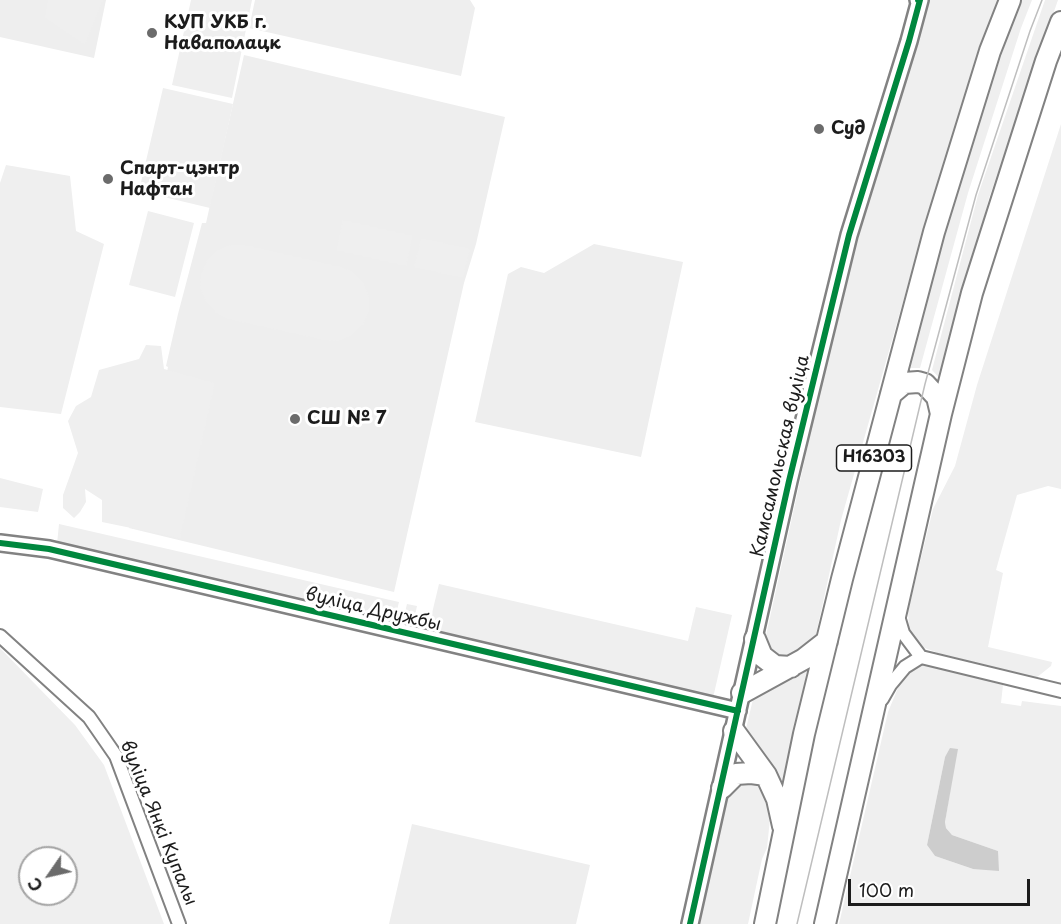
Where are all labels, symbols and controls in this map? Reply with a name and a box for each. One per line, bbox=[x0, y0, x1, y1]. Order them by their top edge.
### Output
place label: КУП УКБ г. Наваполацк bbox=[164, 12, 281, 54]
marker: КУП УКБ г. Наваполацк bbox=[145, 26, 159, 40]
place label: Суд bbox=[831, 118, 865, 140]
marker: Суд bbox=[812, 122, 826, 136]
place label: Спарт-цэнтр Нафтан bbox=[120, 158, 239, 201]
marker: Спарт-цэнтр Нафтан bbox=[101, 172, 115, 186]
street label: Камсамольская вуліца bbox=[747, 353, 815, 559]
place label: СШ № 7 bbox=[307, 408, 386, 430]
marker: СШ № 7 bbox=[288, 412, 302, 426]
road number: Н16303 bbox=[836, 445, 912, 471]
street label: вуліца Дружбы bbox=[303, 584, 443, 636]
street label: вуліца Янкі Купалы bbox=[115, 737, 201, 909]
north arrow bbox=[18, 846, 78, 906]
scale bar bbox=[851, 867, 1032, 905]
text: С bbox=[21, 873, 48, 897]
text: 100 m bbox=[859, 876, 914, 903]

